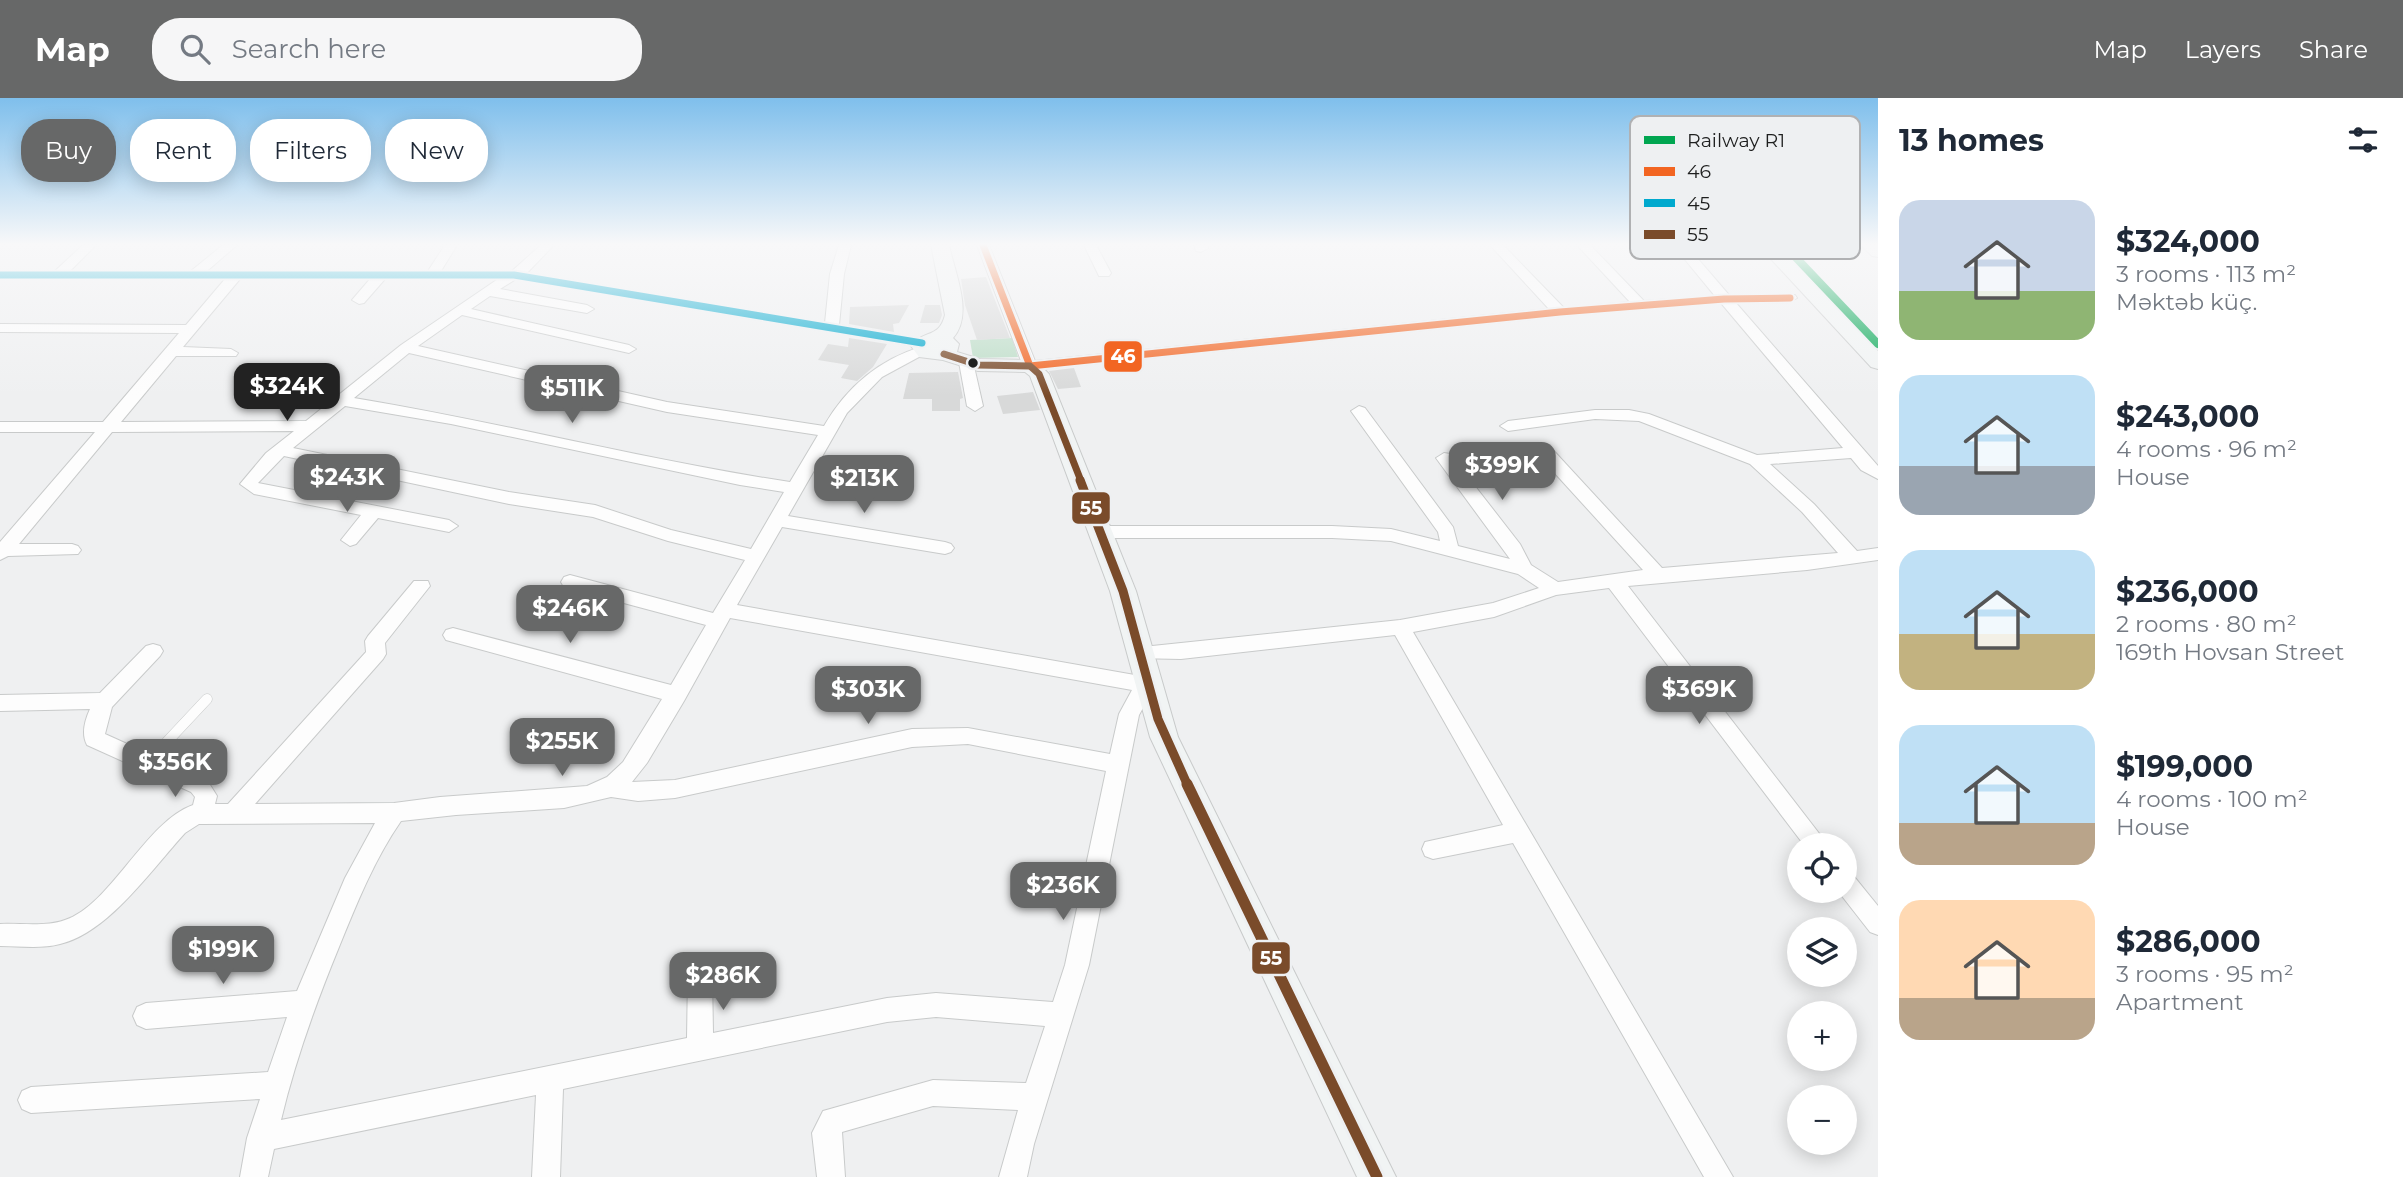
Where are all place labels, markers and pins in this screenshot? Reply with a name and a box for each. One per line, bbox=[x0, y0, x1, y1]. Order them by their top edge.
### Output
unlabelled marker bbox=[966, 356, 980, 370]
pin: $324K bbox=[238, 364, 336, 423]
pin: $511K bbox=[523, 366, 621, 425]
pin: $399K bbox=[1453, 442, 1551, 502]
pin: $243K bbox=[298, 454, 396, 514]
pin: $213K bbox=[815, 456, 913, 515]
pin: $246K bbox=[521, 586, 619, 645]
pin: $303K bbox=[819, 666, 917, 726]
pin: $369K bbox=[1650, 666, 1748, 726]
pin: $255K bbox=[513, 718, 611, 778]
pin: $356K bbox=[126, 740, 224, 799]
pin: $236K bbox=[1014, 862, 1112, 922]
pin: $199K bbox=[174, 926, 272, 986]
pin: $286K bbox=[674, 953, 772, 1012]

